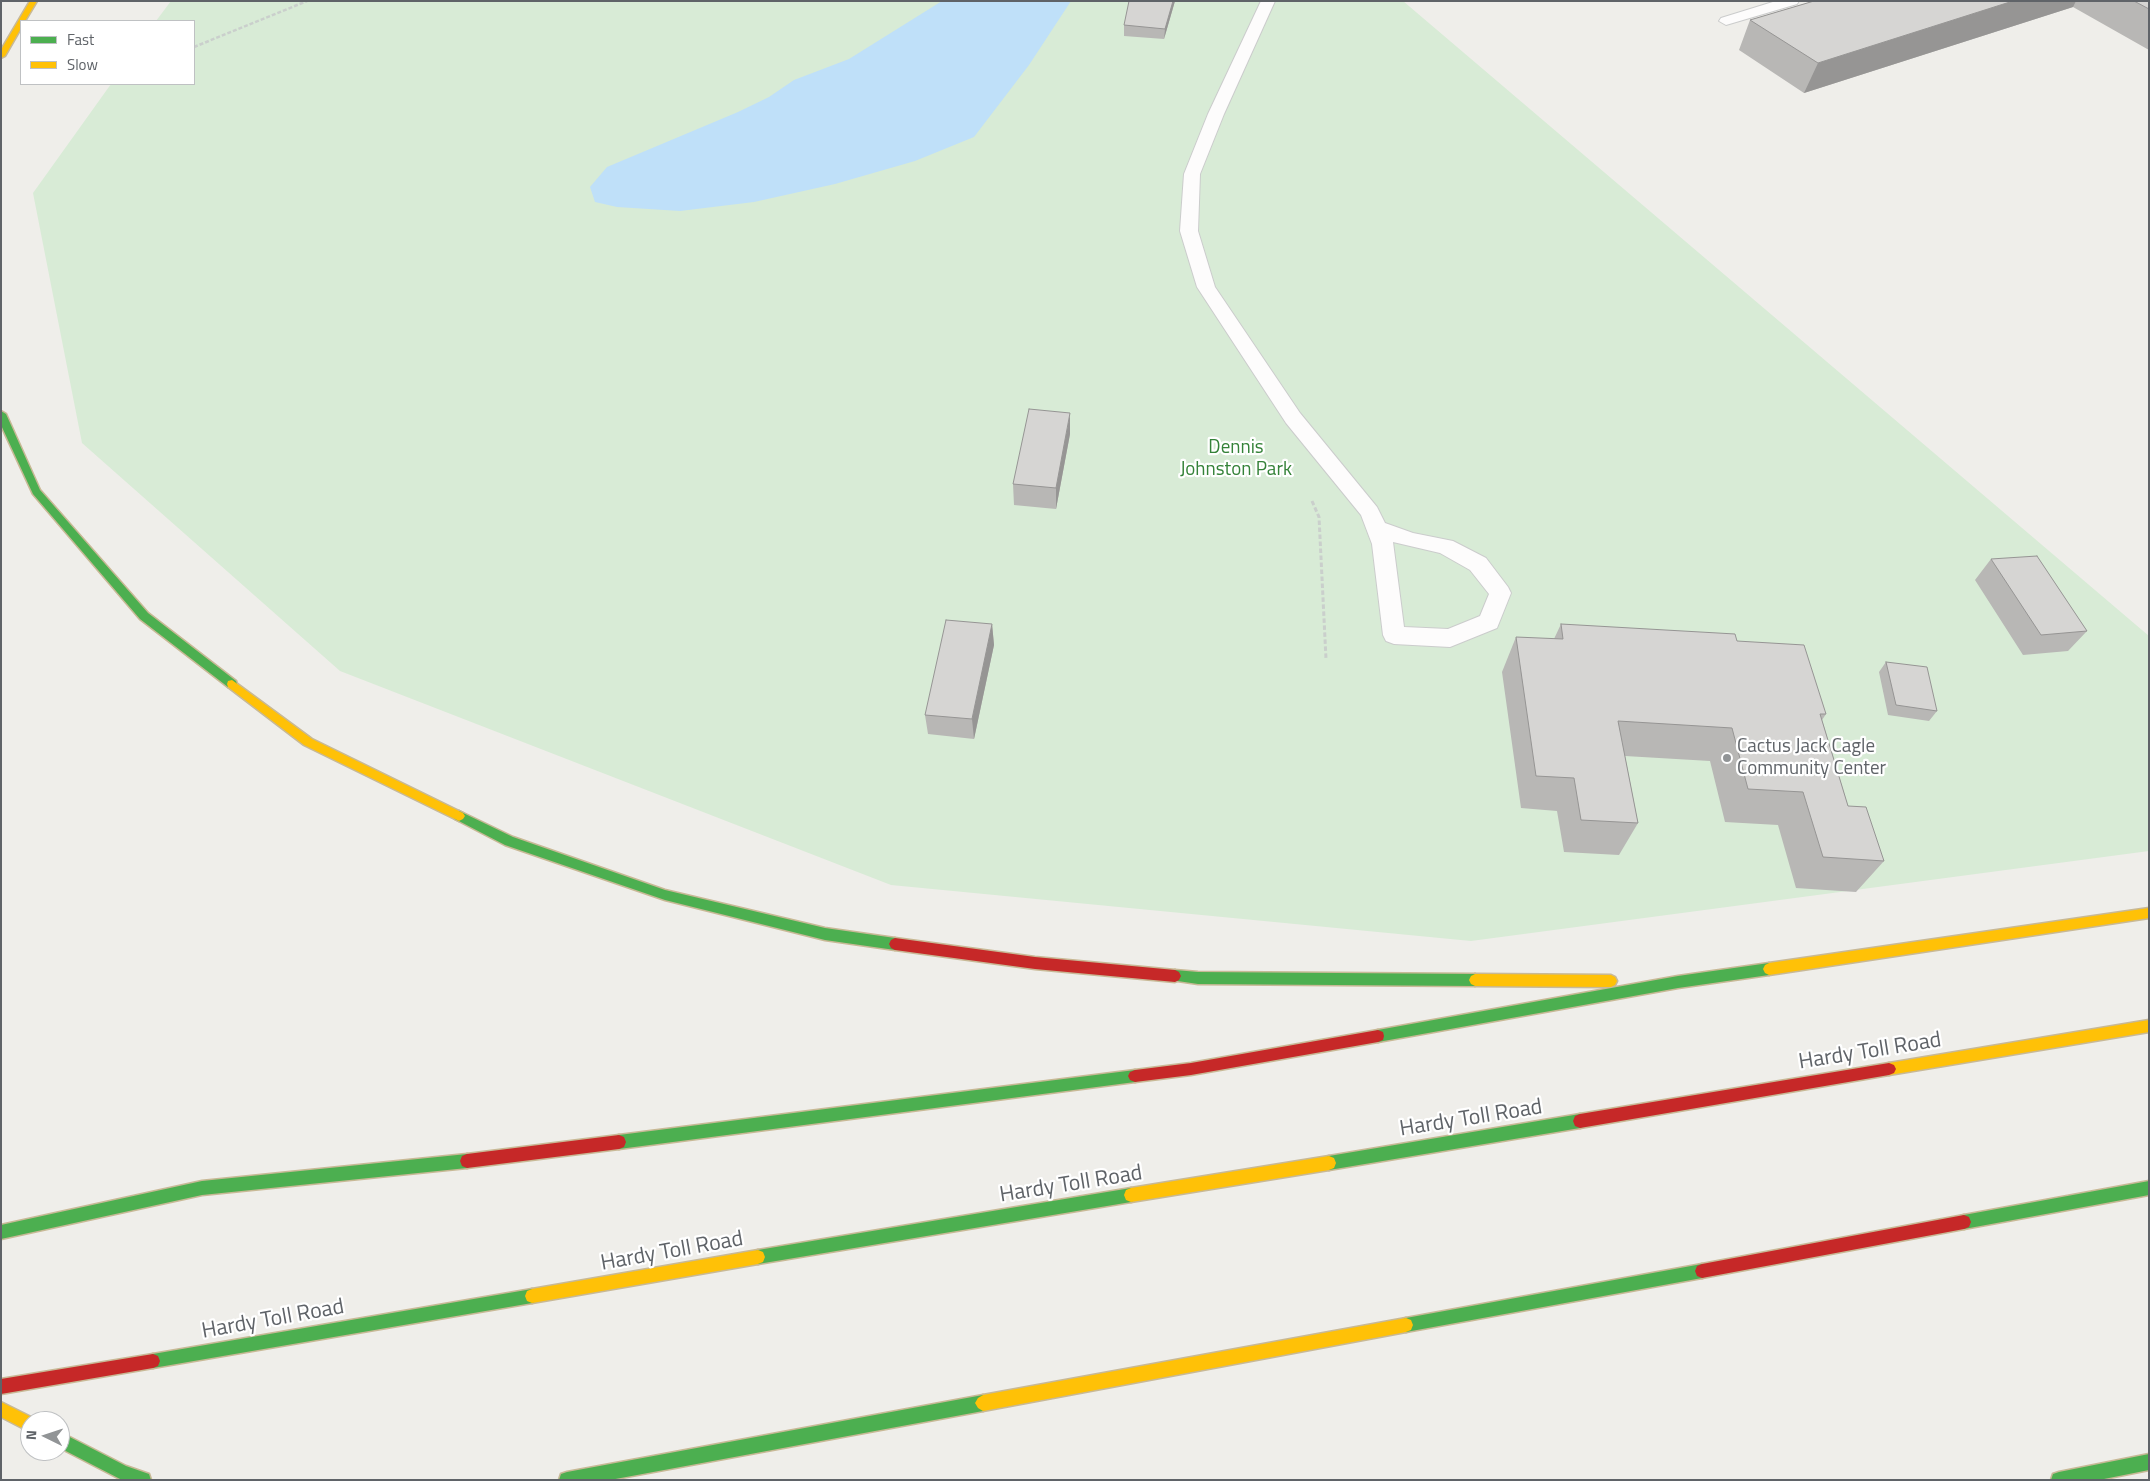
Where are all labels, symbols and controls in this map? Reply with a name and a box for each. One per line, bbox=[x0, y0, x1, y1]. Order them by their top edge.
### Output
legend bbox=[20, 20, 195, 85]
text: Fast bbox=[67, 28, 94, 51]
text: Slow bbox=[67, 53, 98, 76]
park label: Dennis Johnston Park bbox=[1180, 437, 1292, 481]
place label: Cactus Jack Cagle Community Center bbox=[1737, 736, 1886, 780]
marker: Cactus Jack Cagle Community Center bbox=[1721, 752, 1733, 764]
street label: Hardy Toll Road bbox=[1797, 1028, 1943, 1076]
street label: Hardy Toll Road bbox=[1398, 1095, 1544, 1143]
street label: Hardy Toll Road bbox=[998, 1161, 1144, 1209]
street label: Hardy Toll Road bbox=[599, 1226, 745, 1278]
street label: Hardy Toll Road bbox=[200, 1294, 346, 1346]
north arrow bbox=[20, 1411, 70, 1461]
text: N bbox=[20, 1429, 41, 1441]

